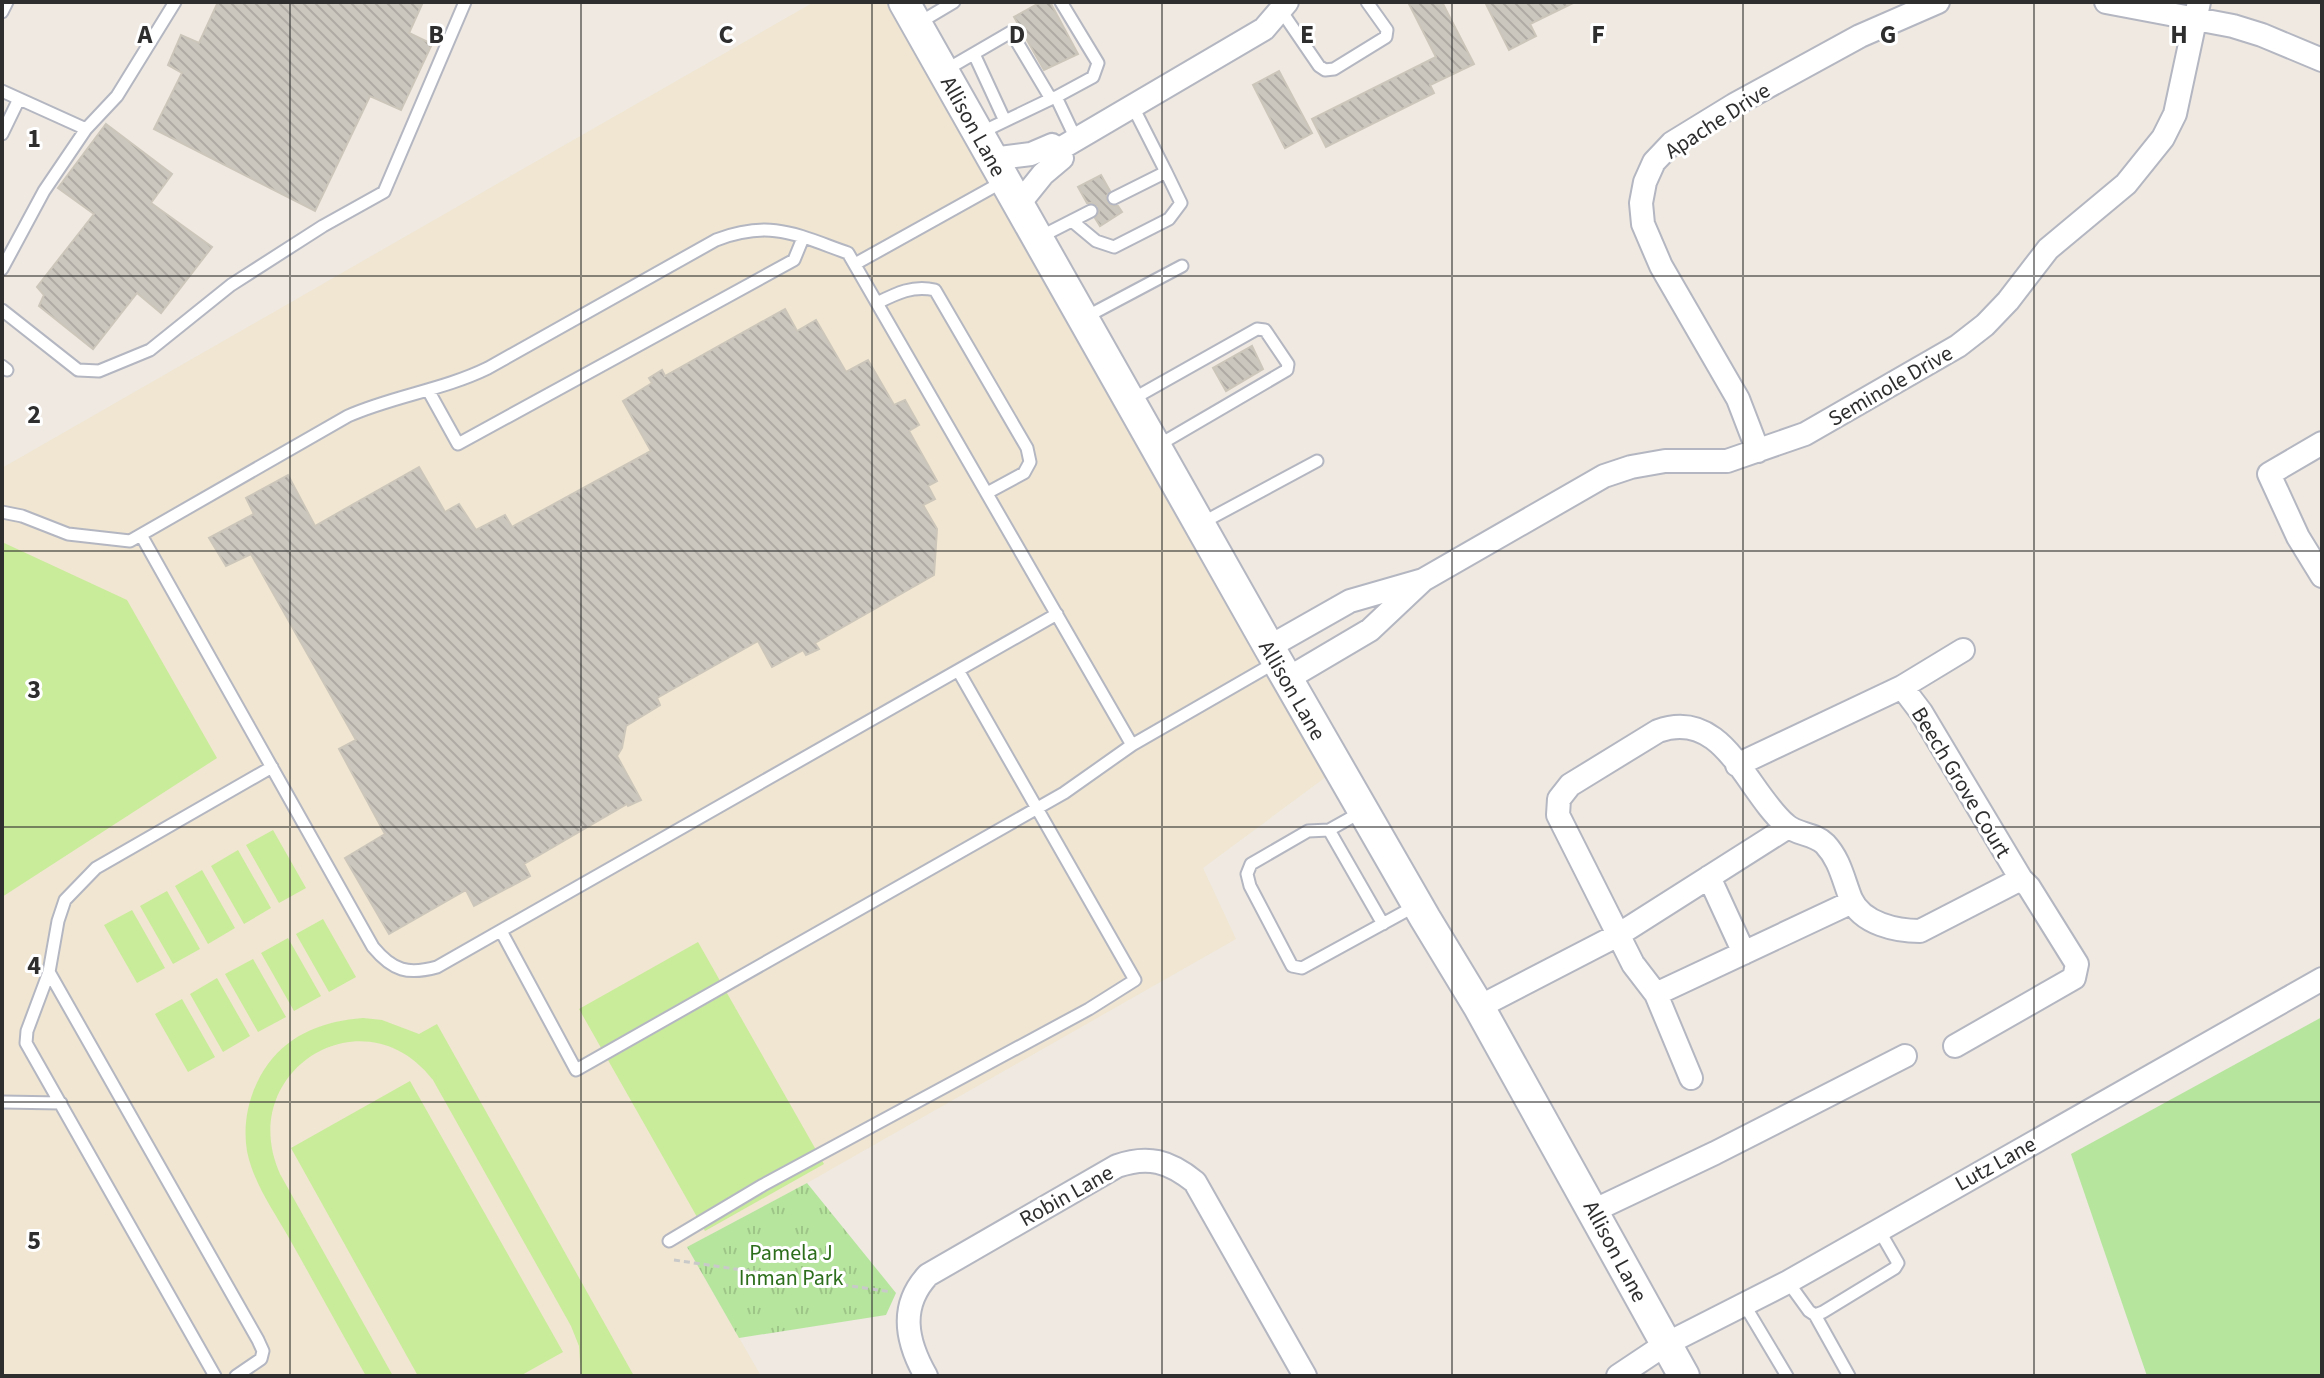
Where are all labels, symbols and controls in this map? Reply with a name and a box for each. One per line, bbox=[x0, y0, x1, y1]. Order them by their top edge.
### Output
text: A bbox=[137, 16, 154, 53]
text: B bbox=[428, 16, 444, 53]
text: C bbox=[718, 16, 734, 53]
text: D bbox=[1009, 16, 1025, 53]
text: E bbox=[1300, 16, 1314, 53]
text: F bbox=[1591, 16, 1605, 53]
text: G bbox=[1880, 16, 1896, 53]
text: H bbox=[2170, 16, 2188, 53]
street label: Allison Lane bbox=[932, 70, 1014, 183]
street label: Apache Drive bbox=[1659, 75, 1777, 167]
text: 1 bbox=[27, 120, 41, 157]
street label: Seminole Drive bbox=[1822, 337, 1959, 434]
text: 2 bbox=[27, 396, 41, 433]
street label: Allison Lane bbox=[1251, 634, 1334, 747]
text: 3 bbox=[27, 671, 41, 708]
street label: Beech Grove Court bbox=[1903, 701, 2019, 865]
text: 4 bbox=[27, 947, 41, 984]
street label: Lutz Lane bbox=[1949, 1128, 2042, 1199]
street label: Robin Lane bbox=[1014, 1157, 1119, 1235]
street label: Allison Lane bbox=[1575, 1195, 1655, 1308]
text: 5 bbox=[27, 1222, 41, 1259]
park label: Pamela J Inman Park bbox=[739, 1237, 843, 1294]

